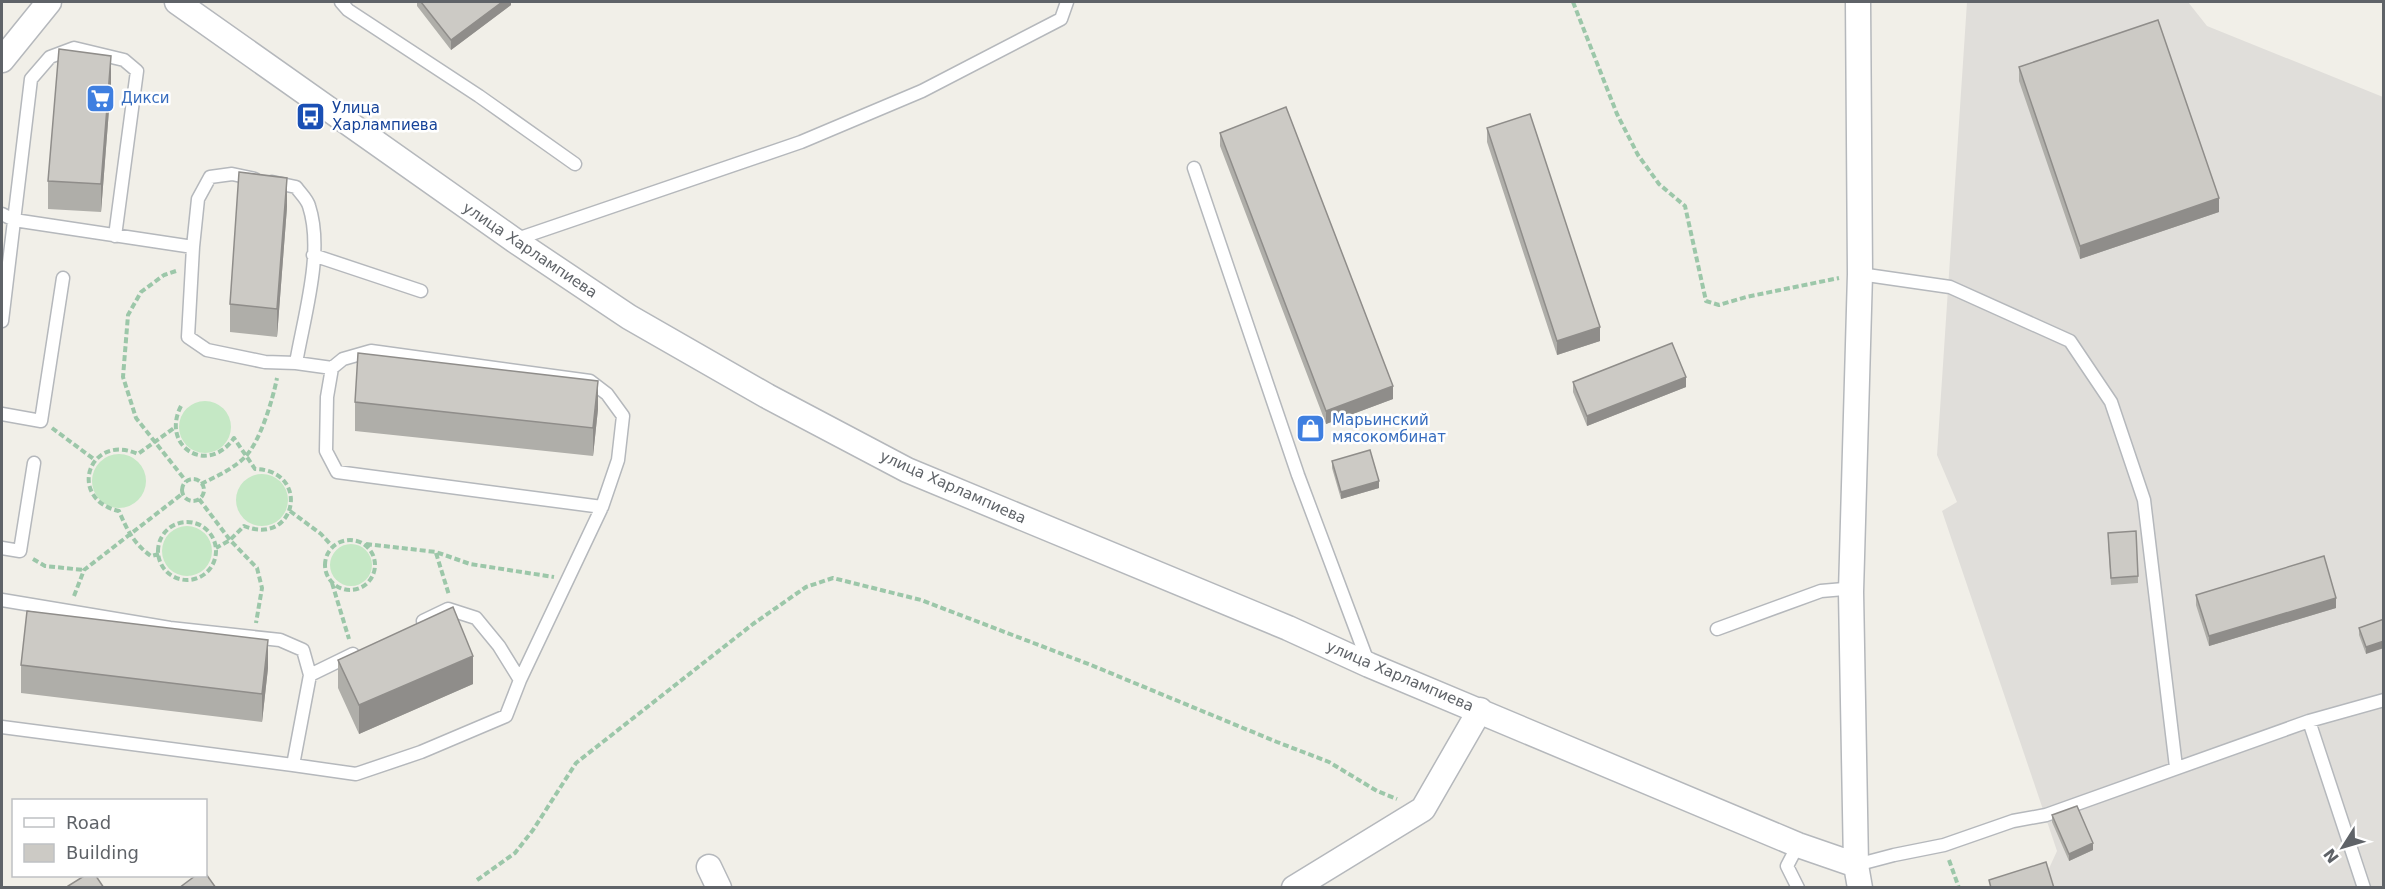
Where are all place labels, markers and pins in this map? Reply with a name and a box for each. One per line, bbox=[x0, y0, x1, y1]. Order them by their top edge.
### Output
supermarket icon: Дикси bbox=[84, 82, 116, 114]
place label: Дикси bbox=[121, 89, 170, 107]
place label: Улица Харлампиева bbox=[332, 99, 438, 134]
bus stop icon: Улица Харлампиева bbox=[295, 101, 327, 133]
place label: Марьинский мясокомбинат bbox=[1332, 411, 1446, 446]
shop icon: Марьинский мясокомбинат bbox=[1295, 413, 1327, 445]

